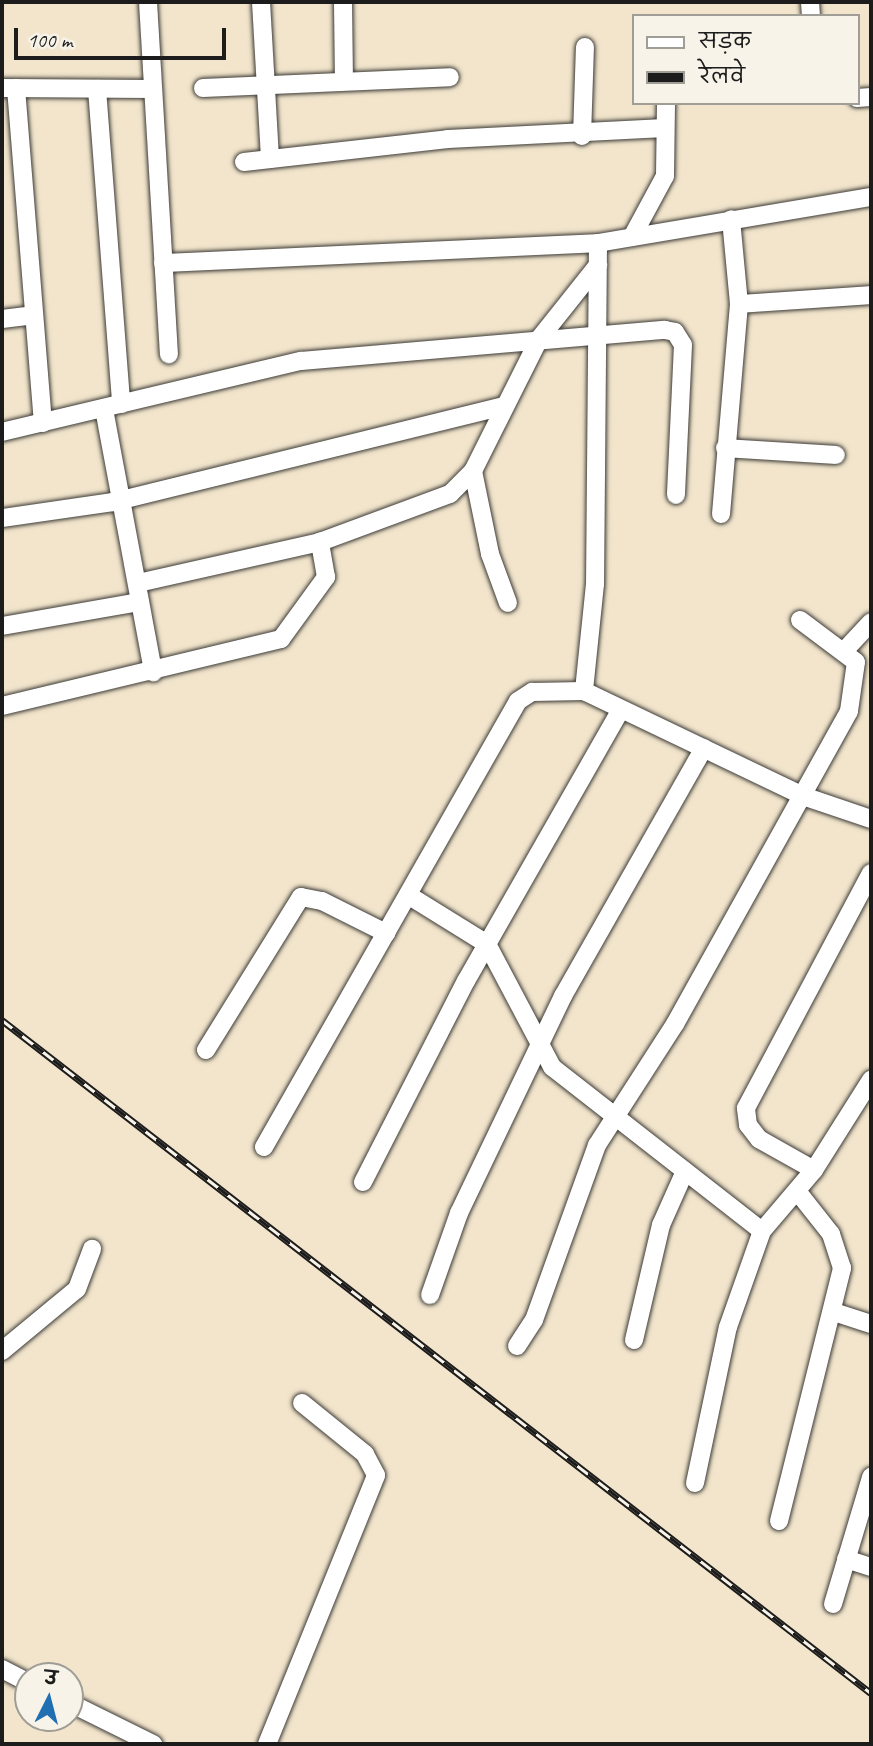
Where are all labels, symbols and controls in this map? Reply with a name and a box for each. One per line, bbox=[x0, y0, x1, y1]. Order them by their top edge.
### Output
scale bar bbox=[18, 14, 229, 58]
legend bbox=[632, 14, 859, 105]
text: 100 m bbox=[27, 27, 72, 53]
text: सड़क bbox=[699, 28, 751, 54]
text: रेलवे bbox=[699, 63, 745, 89]
north arrow bbox=[14, 1662, 84, 1732]
text: उ bbox=[43, 1666, 59, 1691]

